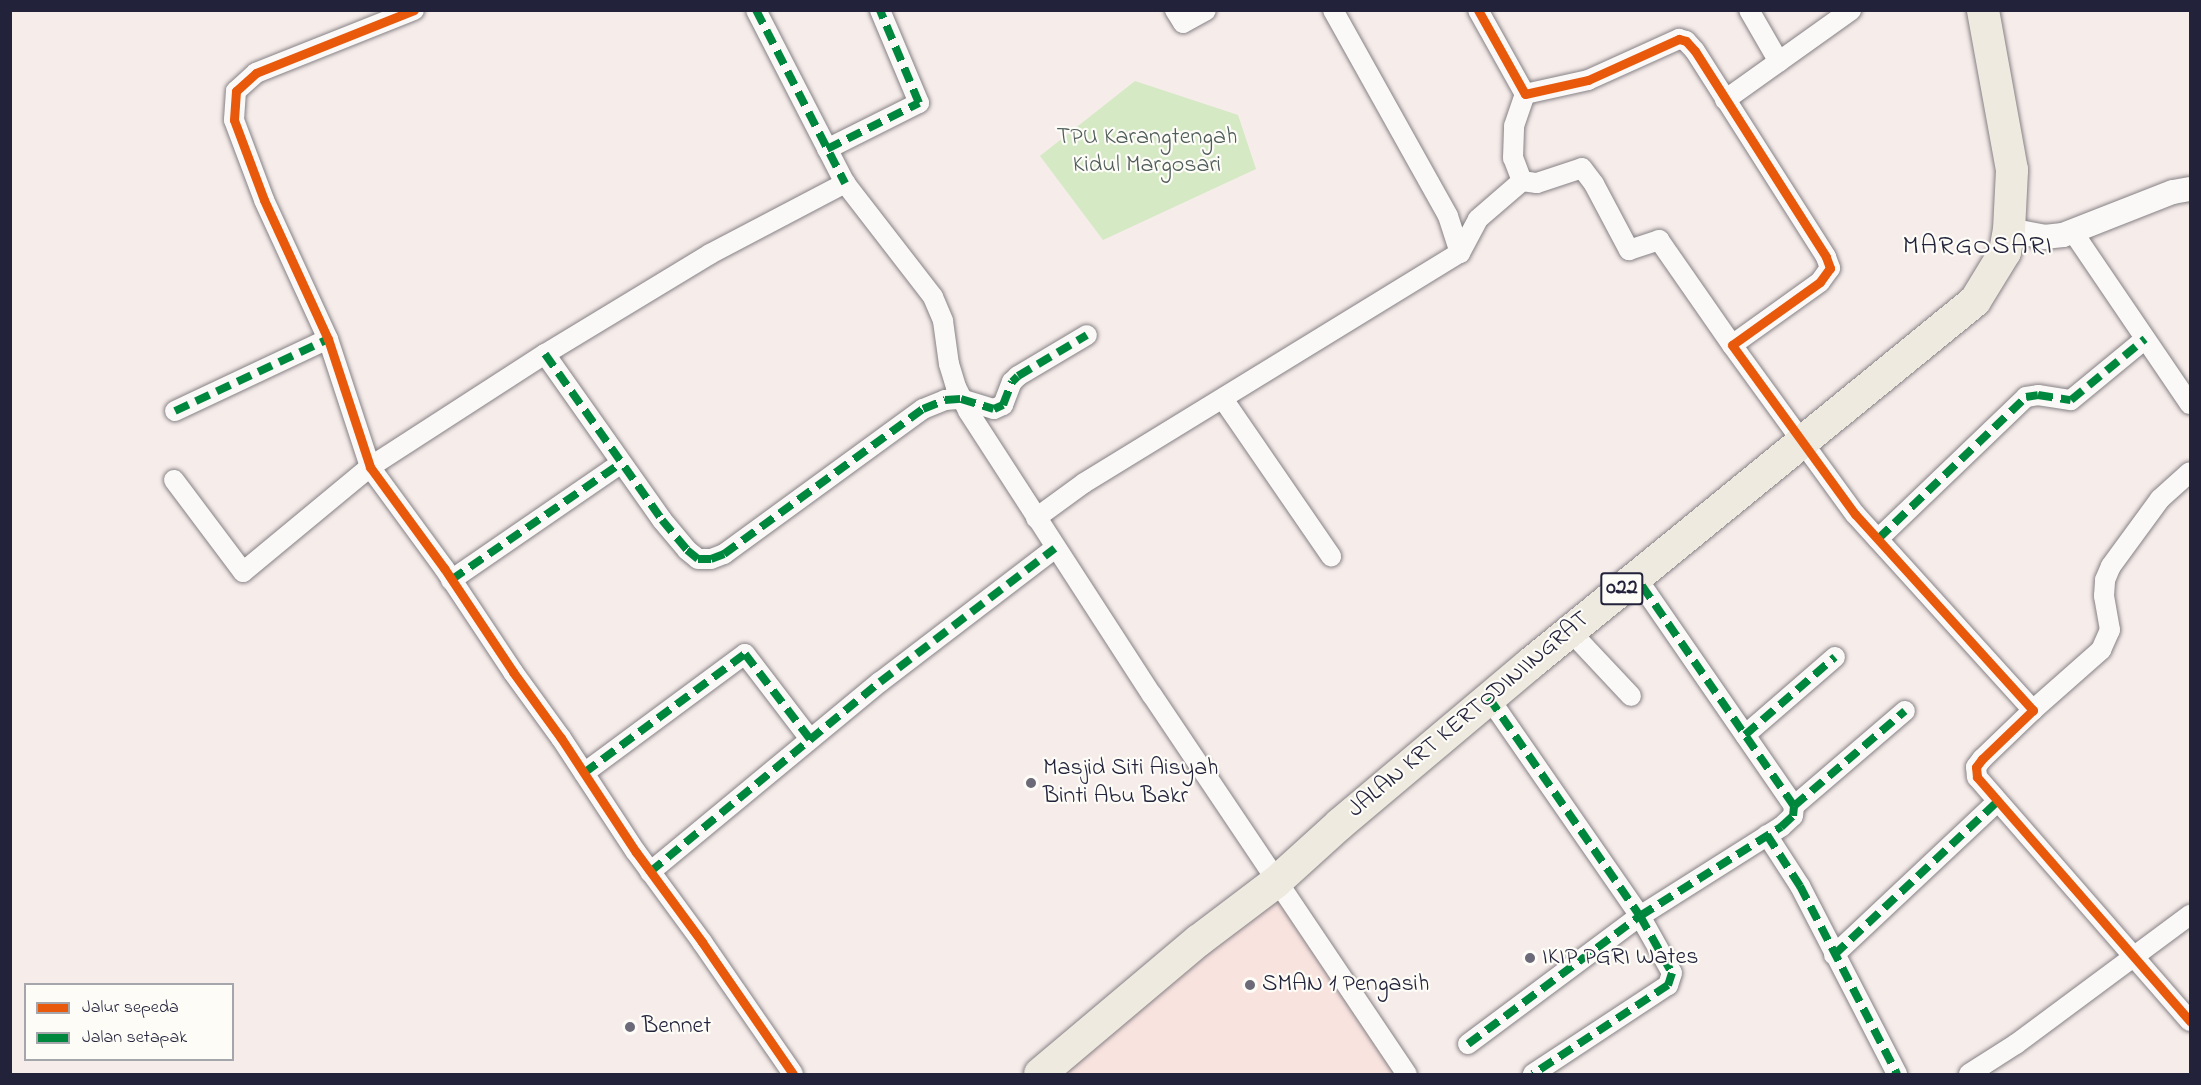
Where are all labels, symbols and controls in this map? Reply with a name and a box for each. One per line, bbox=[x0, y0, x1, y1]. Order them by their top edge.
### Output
park label: TPU Karangtengah Kidul Margosari bbox=[1057, 124, 1237, 180]
district label: MARGOSARI bbox=[1903, 231, 2053, 263]
road number: 022 bbox=[1600, 570, 1644, 608]
street label: JALAN KRT KERTODINIINGRAT bbox=[1342, 605, 1596, 825]
place label: Masjid Siti Aisyah Binti Abu Bakr bbox=[1043, 755, 1218, 811]
marker: Masjid Siti Aisyah Binti Abu Bakr bbox=[1024, 776, 1038, 790]
place label: IKIP PGRI Wates bbox=[1542, 944, 1698, 972]
marker: IKIP PGRI Wates bbox=[1523, 951, 1537, 965]
place label: SMAN 1 Pengasih bbox=[1262, 971, 1429, 999]
marker: SMAN 1 Pengasih bbox=[1243, 978, 1257, 992]
legend bbox=[24, 983, 234, 1061]
text: Jalur sepeda bbox=[82, 995, 179, 1021]
place label: Bennet bbox=[642, 1013, 711, 1041]
marker: Bennet bbox=[623, 1020, 637, 1034]
text: Jalan setapak bbox=[82, 1025, 187, 1051]

